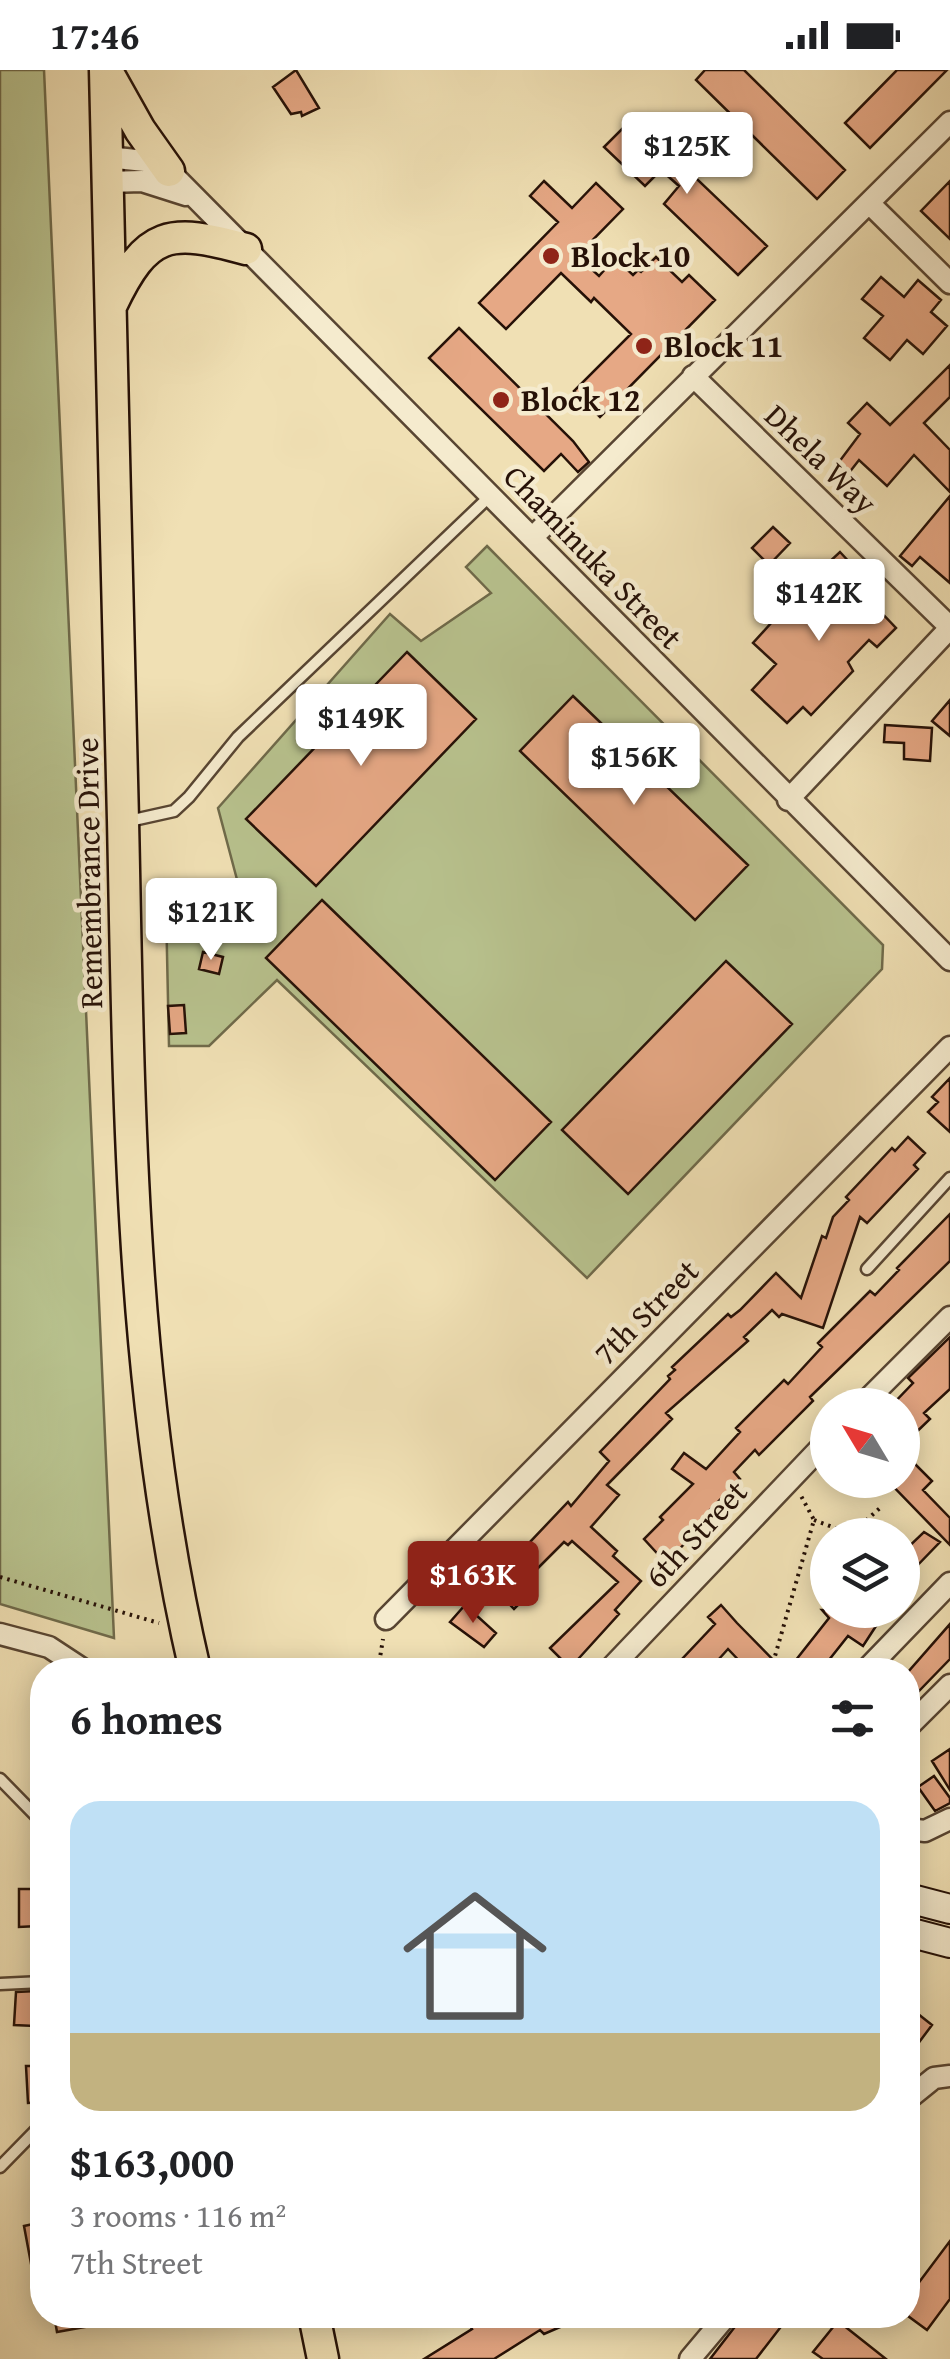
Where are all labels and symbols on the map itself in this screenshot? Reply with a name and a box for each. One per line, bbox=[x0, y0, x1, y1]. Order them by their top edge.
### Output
pin: $125K bbox=[617, 112, 757, 197]
place label: Block 10 bbox=[571, 232, 690, 279]
marker: Block 10 bbox=[540, 245, 562, 267]
place label: Block 11 bbox=[664, 322, 783, 369]
marker: Block 11 bbox=[633, 335, 655, 357]
place label: Block 12 bbox=[521, 376, 640, 423]
marker: Block 12 bbox=[490, 389, 512, 411]
street label: Dhela Way bbox=[754, 393, 888, 524]
street label: Chaminuka Street bbox=[493, 454, 694, 659]
pin: $142K bbox=[749, 559, 889, 644]
pin: $149K bbox=[291, 684, 431, 769]
pin: $156K bbox=[564, 723, 704, 808]
street label: Remembrance Drive bbox=[63, 737, 114, 1009]
pin: $121K bbox=[141, 878, 281, 963]
street label: 7th Street bbox=[582, 1248, 709, 1375]
north arrow bbox=[810, 1388, 920, 1498]
street label: 6th Street bbox=[633, 1469, 758, 1598]
pin: $163K bbox=[403, 1541, 543, 1626]

